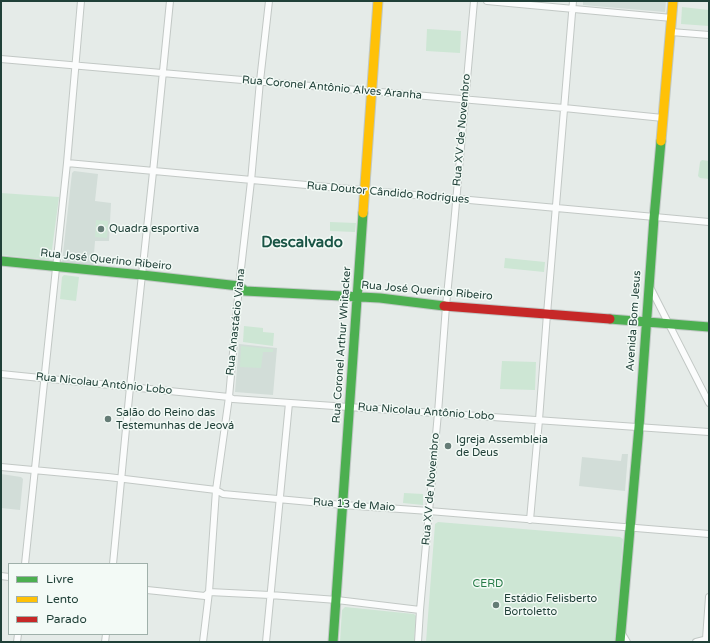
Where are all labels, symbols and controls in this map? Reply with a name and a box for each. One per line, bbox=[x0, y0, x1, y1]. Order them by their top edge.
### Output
street label: Rua XV de Novembro bbox=[451, 73, 473, 187]
street label: Rua Coronel Antônio Alves Aranha bbox=[241, 74, 423, 102]
street label: Rua Doutor Cândido Rodrigues bbox=[306, 179, 470, 207]
place label: Quadra esportiva bbox=[109, 222, 199, 236]
marker: Quadra esportiva bbox=[96, 224, 106, 234]
district label: Descalvado bbox=[261, 234, 343, 252]
street label: Rua José Querino Ribeiro bbox=[40, 247, 172, 273]
street label: Rua Coronel Arthur Whitacker bbox=[330, 266, 354, 424]
street label: Rua Anastácio Viana bbox=[224, 268, 248, 376]
street label: Avenida Bom Jesus bbox=[624, 270, 644, 372]
street label: Rua José Querino Ribeiro bbox=[361, 279, 493, 303]
street label: Rua Nicolau Antônio Lobo bbox=[35, 370, 173, 398]
street label: Rua Nicolau Antônio Lobo bbox=[357, 401, 495, 423]
place label: Salão do Reino das Testemunhas de Jeová bbox=[116, 406, 234, 432]
marker: Salão do Reino das Testemunhas de Jeová bbox=[103, 414, 113, 424]
street label: Rua XV de Novembro bbox=[420, 432, 442, 546]
place label: Igreja Assembleia de Deus bbox=[456, 433, 548, 459]
marker: Igreja Assembleia de Deus bbox=[443, 441, 453, 451]
street label: Rua 13 de Maio bbox=[312, 496, 396, 514]
legend bbox=[8, 563, 148, 635]
text: Livre bbox=[46, 572, 73, 586]
park label: CERD bbox=[473, 577, 503, 591]
text: Lento bbox=[46, 592, 79, 606]
place label: Estádio Felisberto Bortoletto bbox=[504, 592, 597, 618]
marker: Estádio Felisberto Bortoletto bbox=[491, 600, 501, 610]
text: Parado bbox=[46, 612, 87, 626]

